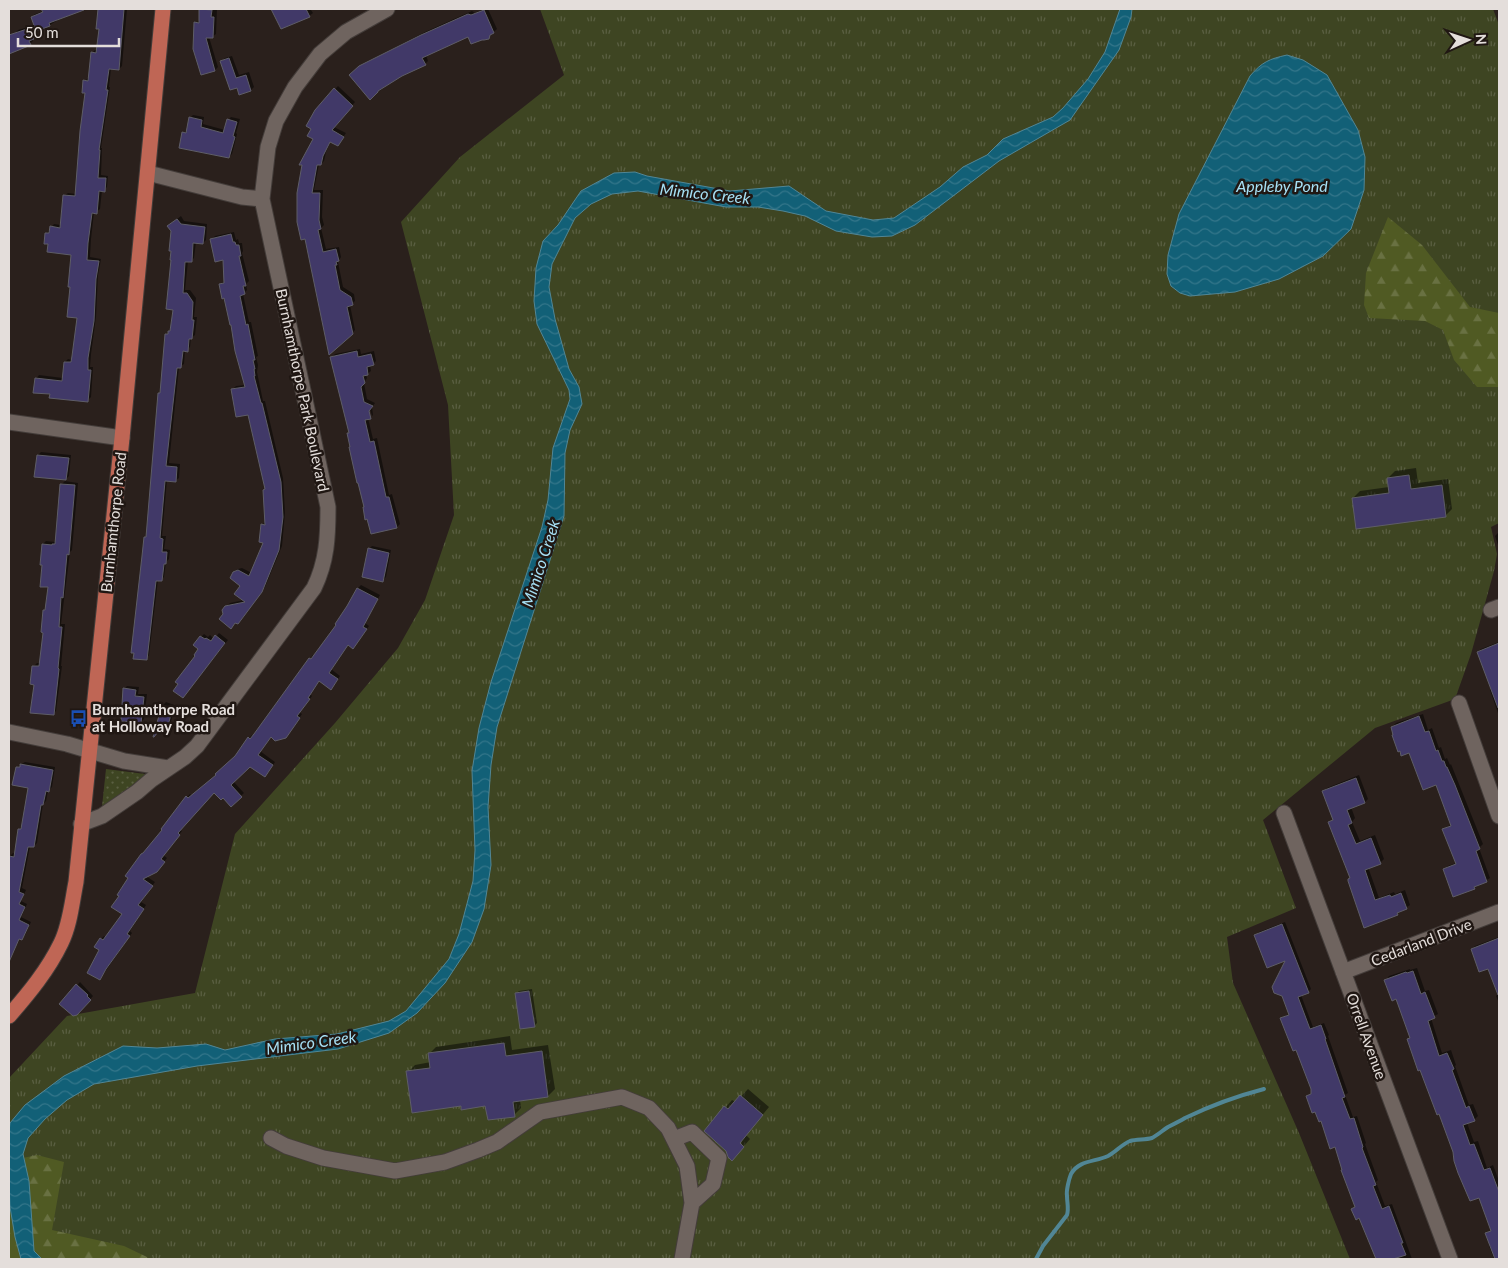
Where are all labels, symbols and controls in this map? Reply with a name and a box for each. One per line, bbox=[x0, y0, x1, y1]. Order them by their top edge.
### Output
scale bar bbox=[18, 15, 119, 47]
north arrow bbox=[1443, 15, 1493, 65]
text: 50 m bbox=[25, 23, 59, 41]
text: N bbox=[1473, 33, 1490, 45]
water label: Appleby Pond bbox=[1235, 176, 1328, 195]
water label: Mimico Creek bbox=[659, 179, 752, 207]
street label: Burnhamthorpe Park Boulevard bbox=[273, 287, 333, 493]
street label: Burnhamthorpe Road bbox=[97, 451, 129, 593]
water label: Mimico Creek bbox=[517, 517, 563, 609]
place label: Burnhamthorpe Road at Holloway Road bbox=[92, 700, 235, 735]
bus stop icon: Burnhamthorpe Road at Holloway Road bbox=[68, 708, 88, 728]
street label: Cedarland Drive bbox=[1368, 914, 1474, 969]
street label: Orrell Avenue bbox=[1343, 990, 1391, 1082]
water label: Mimico Creek bbox=[265, 1026, 358, 1058]

